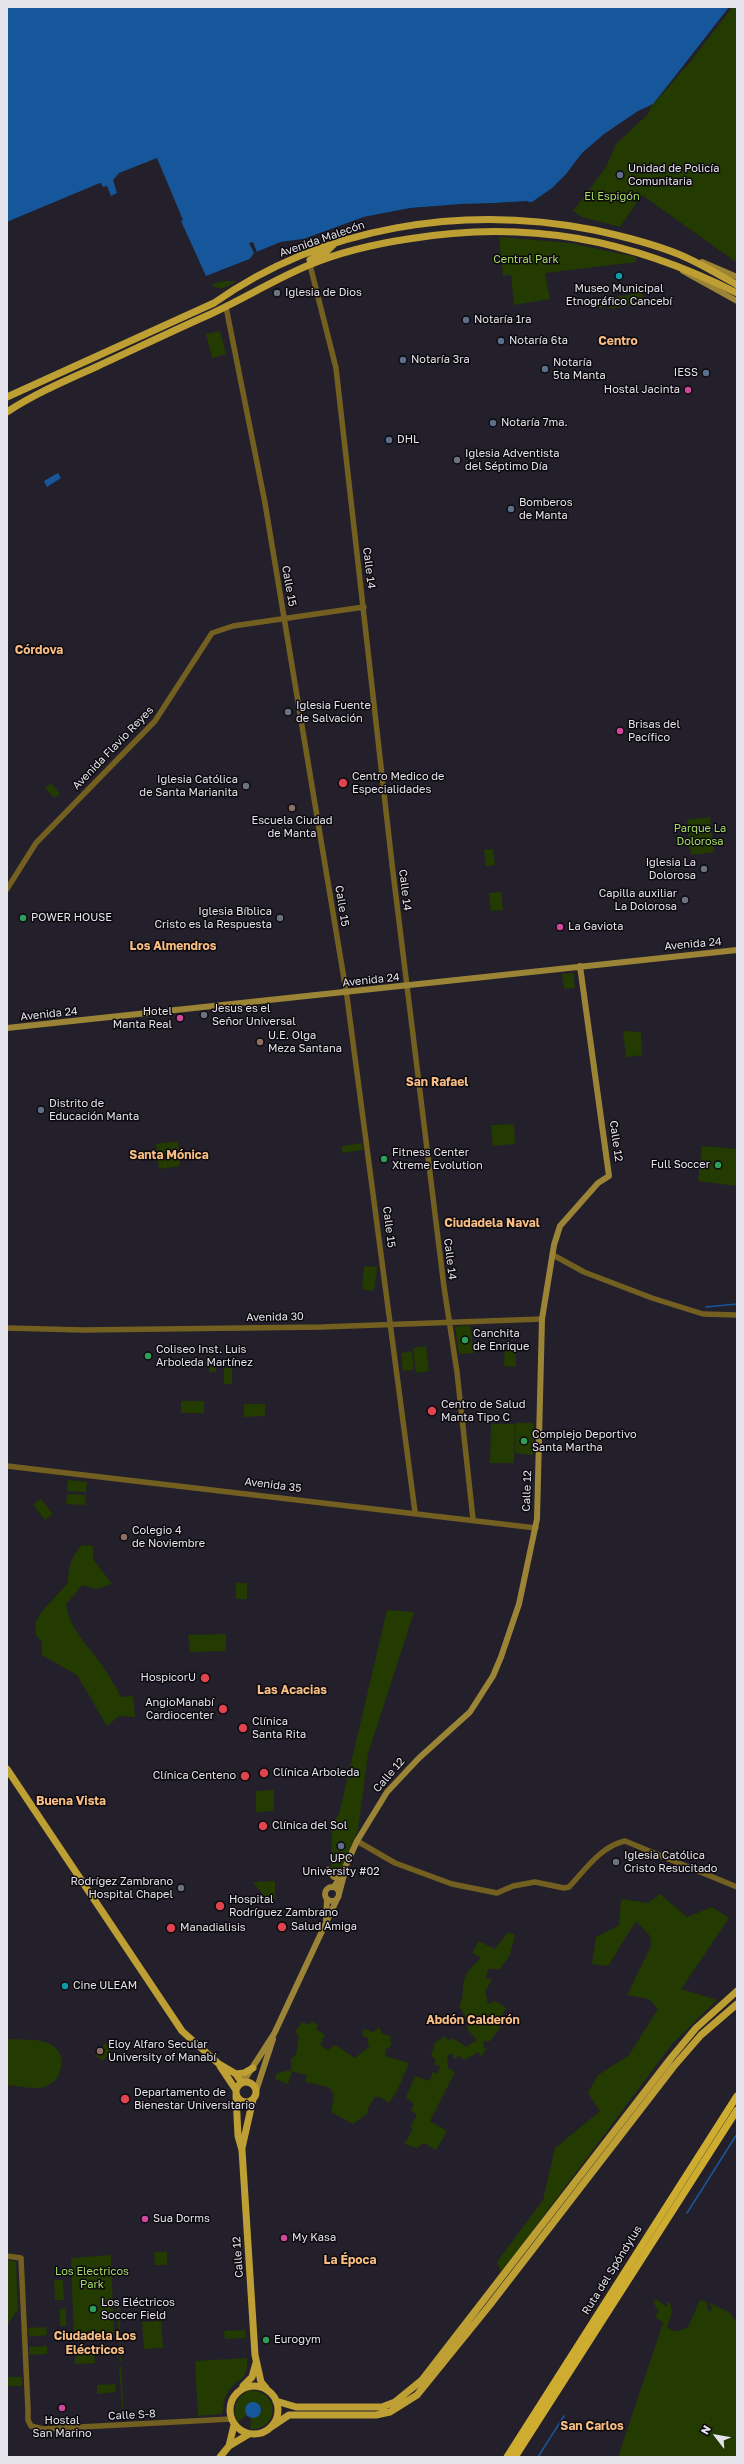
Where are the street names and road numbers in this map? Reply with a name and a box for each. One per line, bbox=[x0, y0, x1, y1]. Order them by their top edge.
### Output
street label: Avenida Malecón bbox=[278, 218, 366, 260]
street label: Calle 14 bbox=[360, 546, 378, 590]
street label: Calle 15 bbox=[279, 564, 299, 608]
street label: Avenida Flavio Reyes bbox=[70, 704, 156, 792]
street label: Calle 14 bbox=[396, 868, 414, 912]
street label: Calle 15 bbox=[332, 884, 352, 928]
street label: Avenida 24 bbox=[664, 935, 722, 953]
street label: Avenida 24 bbox=[342, 970, 400, 990]
street label: Avenida 24 bbox=[20, 1004, 78, 1024]
street label: Calle 12 bbox=[607, 1120, 625, 1162]
street label: Calle 15 bbox=[380, 1206, 398, 1248]
street label: Calle 14 bbox=[441, 1237, 459, 1281]
street label: Avenida 30 bbox=[246, 1310, 304, 1324]
street label: Calle 12 bbox=[520, 1470, 534, 1512]
street label: Avenida 35 bbox=[244, 1475, 302, 1495]
street label: Calle 12 bbox=[370, 1755, 408, 1795]
street label: Ruta del Spóndylus bbox=[579, 2223, 645, 2317]
street label: Calle 12 bbox=[230, 2236, 246, 2278]
street label: Calle S-8 bbox=[108, 2407, 156, 2423]

